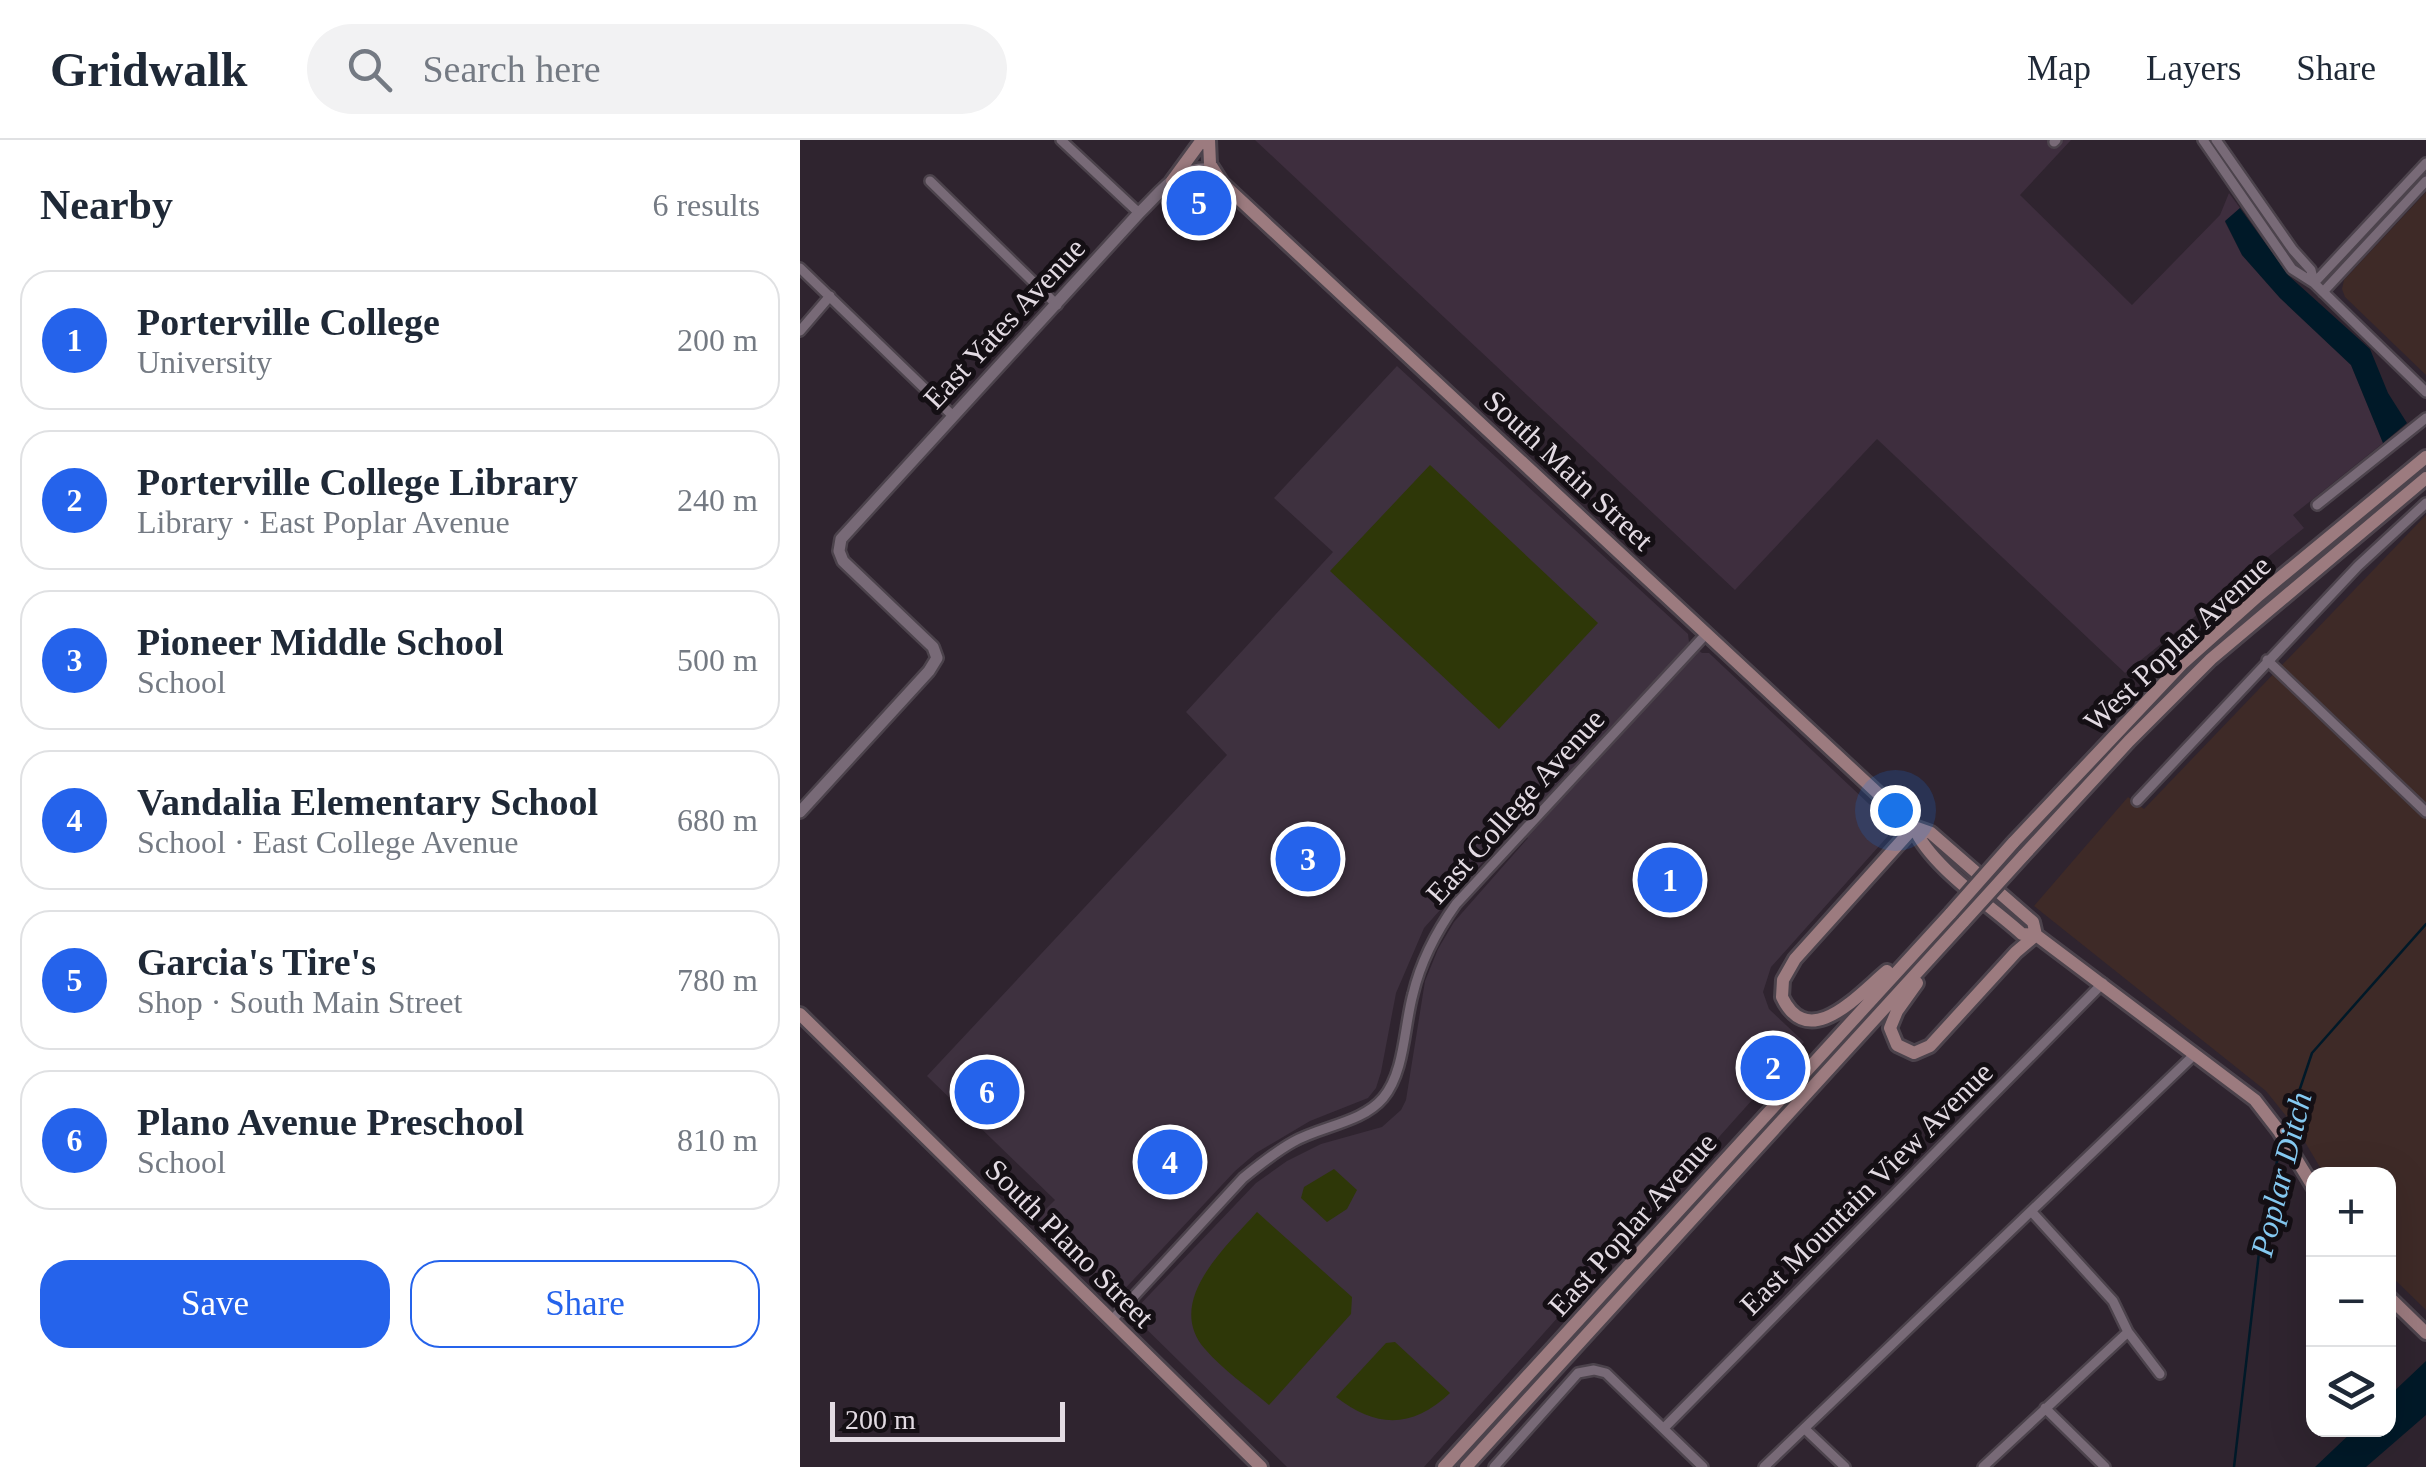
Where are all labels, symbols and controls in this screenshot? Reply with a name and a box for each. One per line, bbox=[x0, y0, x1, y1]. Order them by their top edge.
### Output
search box bbox=[307, 24, 1007, 114]
icon: search bbox=[342, 42, 397, 97]
text: Gridwalk bbox=[50, 43, 247, 96]
text: Search here bbox=[422, 48, 601, 90]
text: Map bbox=[2027, 49, 2091, 88]
text: Layers bbox=[2146, 49, 2241, 88]
text: Share bbox=[2296, 49, 2376, 88]
pin: 5 bbox=[1166, 166, 1232, 240]
text: Nearby bbox=[40, 182, 173, 228]
text: 6 results bbox=[652, 187, 760, 223]
street label: East Yates Avenue bbox=[917, 231, 1091, 415]
text: Porterville College bbox=[137, 301, 440, 343]
text: 1 bbox=[67, 322, 83, 358]
text: 200 m bbox=[677, 322, 758, 358]
text: University bbox=[137, 344, 272, 380]
street label: South Main Street bbox=[1478, 383, 1661, 557]
text: Porterville College Library bbox=[137, 461, 578, 503]
text: 2 bbox=[67, 482, 83, 518]
text: 240 m bbox=[677, 482, 758, 518]
text: Library · East Poplar Avenue bbox=[137, 504, 510, 540]
street label: West Poplar Avenue bbox=[2077, 548, 2277, 738]
text: Pioneer Middle School bbox=[137, 621, 504, 663]
text: 3 bbox=[67, 642, 83, 678]
text: 500 m bbox=[677, 642, 758, 678]
text: School bbox=[137, 664, 226, 700]
street label: East College Avenue bbox=[1419, 702, 1611, 910]
text: Vandalia Elementary School bbox=[137, 781, 598, 823]
your location bbox=[1870, 785, 1921, 836]
text: 4 bbox=[67, 802, 83, 838]
text: 680 m bbox=[677, 802, 758, 838]
pin: 3 bbox=[1276, 822, 1340, 896]
text: School · East College Avenue bbox=[137, 824, 519, 860]
pin: 1 bbox=[1638, 842, 1702, 918]
text: Garcia's Tire's bbox=[137, 941, 376, 983]
text: 5 bbox=[67, 962, 83, 998]
text: 780 m bbox=[677, 962, 758, 998]
text: Shop · South Main Street bbox=[137, 984, 462, 1020]
pin: 2 bbox=[1740, 1030, 1806, 1106]
pin: 6 bbox=[954, 1054, 1020, 1130]
street label: East Mountain View Avenue bbox=[1733, 1055, 1999, 1321]
water label: Poplar Ditch bbox=[2243, 1088, 2319, 1261]
text: Plano Avenue Preschool bbox=[137, 1101, 524, 1143]
text: 6 bbox=[67, 1122, 83, 1158]
text: 810 m bbox=[677, 1122, 758, 1158]
pin: 4 bbox=[1138, 1124, 1202, 1200]
street label: East Poplar Avenue bbox=[1541, 1126, 1723, 1322]
text: School bbox=[137, 1144, 226, 1180]
street label: South Plano Street bbox=[979, 1152, 1161, 1334]
map controls bbox=[2306, 1167, 2396, 1437]
button: + bbox=[2306, 1167, 2396, 1257]
button: − bbox=[2306, 1257, 2396, 1347]
button: Save bbox=[40, 1260, 390, 1348]
button: Share bbox=[410, 1260, 760, 1348]
button: layers bbox=[2306, 1347, 2396, 1437]
scale bar bbox=[830, 1397, 1065, 1442]
text: 200 m bbox=[845, 1404, 916, 1435]

